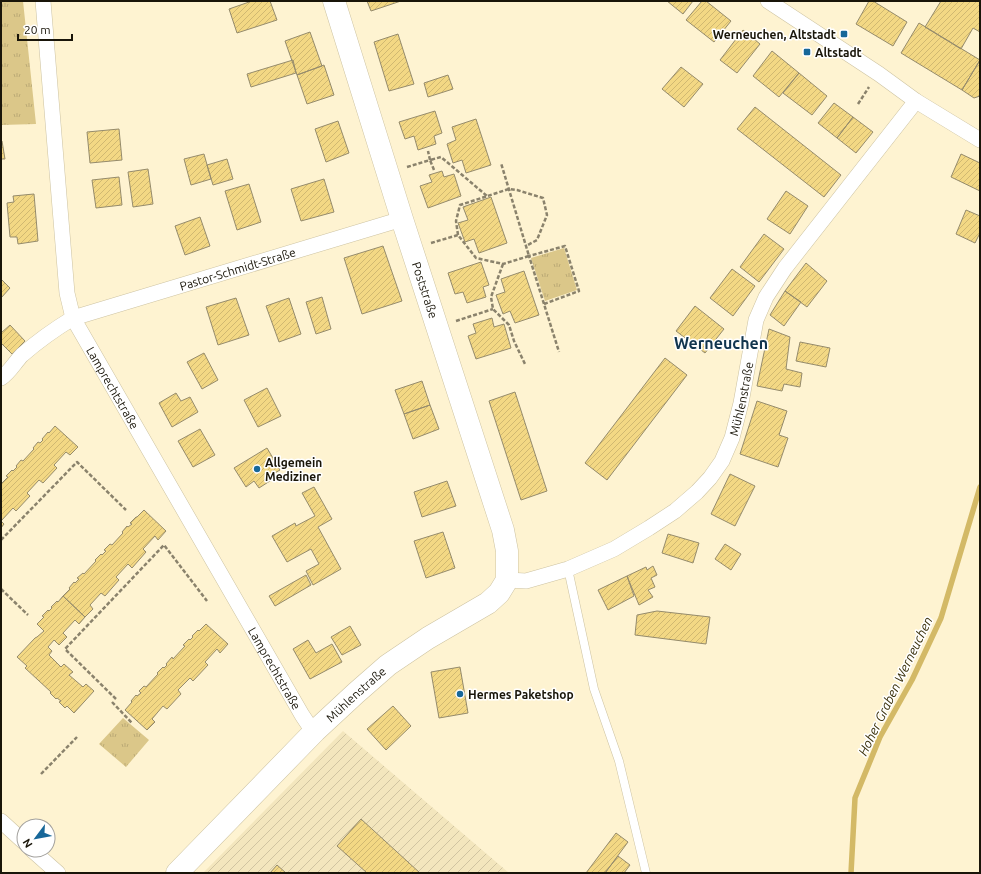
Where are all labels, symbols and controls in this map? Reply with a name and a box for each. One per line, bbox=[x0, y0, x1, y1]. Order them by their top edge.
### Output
scale bar bbox=[18, 16, 72, 42]
text: 20 m bbox=[24, 23, 51, 36]
place label: Werneuchen, Altstadt bbox=[713, 28, 836, 41]
marker: Werneuchen, Altstadt bbox=[839, 29, 849, 39]
place label: Altstadt bbox=[815, 46, 862, 59]
marker: Altstadt bbox=[802, 47, 812, 57]
street label: Pastor-Schmidt-Straße bbox=[178, 245, 297, 292]
street label: Poststraße bbox=[410, 260, 440, 320]
district label: Werneuchen bbox=[674, 334, 768, 352]
street label: Lamprechtstraße bbox=[84, 344, 142, 431]
street label: Mühlenstraße bbox=[726, 361, 755, 437]
place label: Allgemein Mediziner bbox=[265, 456, 322, 483]
marker: Allgemein Mediziner bbox=[252, 464, 262, 474]
water label: Hoher Graben Werneuchen bbox=[855, 614, 935, 758]
street label: Lamprechtstraße bbox=[246, 625, 304, 712]
street label: Mühlenstraße bbox=[323, 664, 388, 724]
place label: Hermes Paketshop bbox=[468, 688, 574, 701]
marker: Hermes Paketshop bbox=[455, 689, 465, 699]
north arrow bbox=[16, 818, 56, 858]
text: N bbox=[20, 837, 35, 850]

